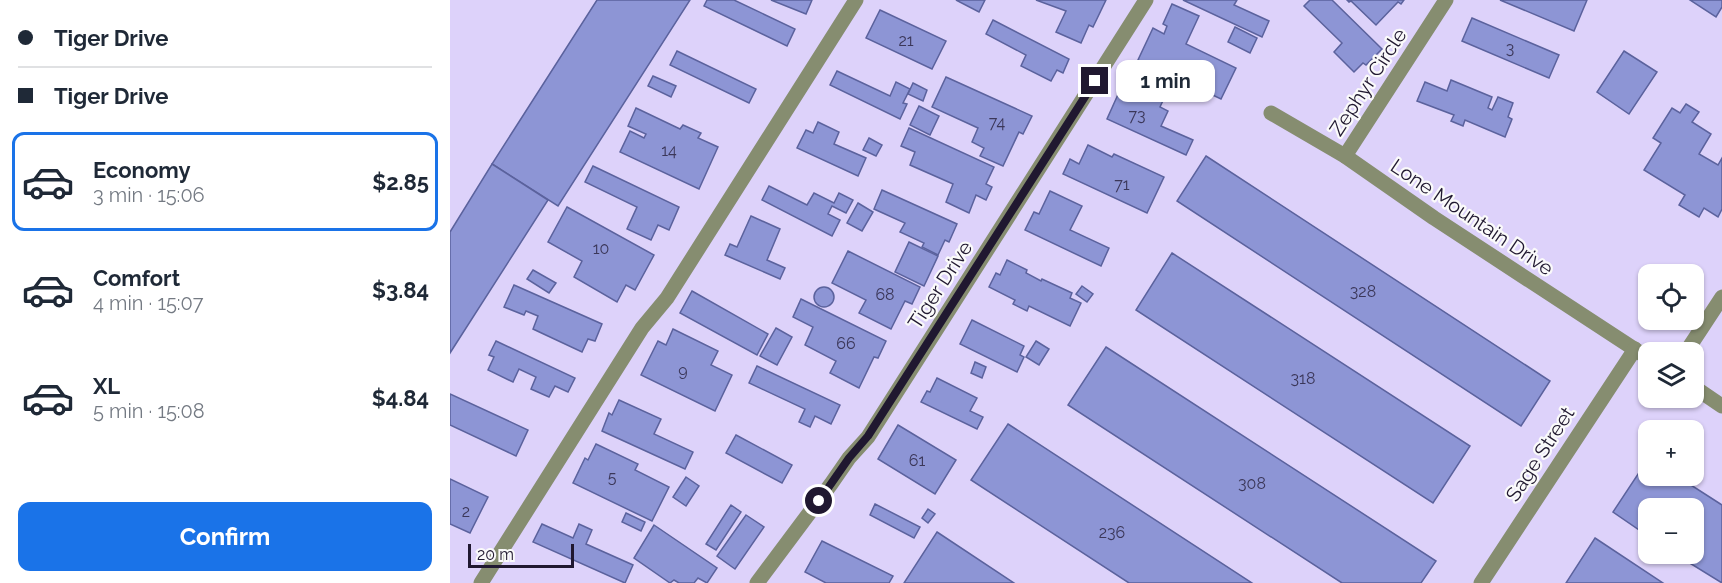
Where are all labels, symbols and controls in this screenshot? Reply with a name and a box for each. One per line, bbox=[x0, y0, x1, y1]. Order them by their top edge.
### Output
street label: Zephyr Circle bbox=[1324, 24, 1412, 140]
text: Tiger Drive bbox=[54, 25, 168, 51]
house number: 21 bbox=[898, 31, 914, 50]
house number: 3 bbox=[1506, 39, 1514, 58]
callout: 1 min bbox=[1116, 60, 1215, 102]
route end bbox=[1081, 67, 1108, 94]
text: 1 min bbox=[1140, 69, 1191, 93]
text: Tiger Drive bbox=[54, 83, 168, 109]
house number: 73 bbox=[1128, 106, 1146, 125]
house number: 74 bbox=[989, 113, 1005, 132]
house number: 14 bbox=[661, 141, 677, 160]
street label: Lone Mountain Drive bbox=[1386, 154, 1558, 280]
icon: car bbox=[21, 155, 75, 209]
text: Economy bbox=[93, 157, 191, 183]
text: $2.85 bbox=[372, 169, 429, 195]
house number: 71 bbox=[1114, 175, 1130, 194]
text: 3 min · 15:06 bbox=[93, 183, 205, 207]
street label: Tiger Drive bbox=[903, 236, 977, 333]
house number: 10 bbox=[593, 239, 609, 258]
icon: car bbox=[21, 263, 75, 317]
map controls bbox=[1638, 264, 1704, 564]
button: locate bbox=[1638, 264, 1704, 330]
text: Comfort bbox=[93, 265, 180, 291]
text: $3.84 bbox=[372, 277, 429, 303]
house number: 328 bbox=[1350, 282, 1376, 301]
house number: 68 bbox=[875, 285, 895, 304]
text: 4 min · 15:07 bbox=[93, 291, 203, 315]
house number: 66 bbox=[836, 334, 856, 353]
button: layers bbox=[1638, 342, 1704, 408]
house number: 9 bbox=[678, 361, 688, 380]
house number: 318 bbox=[1291, 369, 1315, 388]
icon: car bbox=[21, 371, 75, 425]
text: XL bbox=[93, 373, 120, 399]
text: $4.84 bbox=[372, 385, 429, 411]
text: 5 min · 15:08 bbox=[93, 399, 205, 423]
street label: Sage Street bbox=[1501, 402, 1580, 506]
button: + bbox=[1638, 420, 1704, 486]
house number: 61 bbox=[909, 451, 925, 470]
house number: 5 bbox=[608, 468, 617, 487]
house number: 308 bbox=[1238, 474, 1266, 493]
route start bbox=[805, 487, 832, 514]
button: − bbox=[1638, 498, 1704, 564]
button: Confirm bbox=[18, 502, 432, 571]
house number: 2 bbox=[462, 502, 470, 521]
house number: 236 bbox=[1099, 523, 1125, 542]
scale bar bbox=[468, 541, 574, 568]
text: 20 m bbox=[477, 545, 514, 564]

